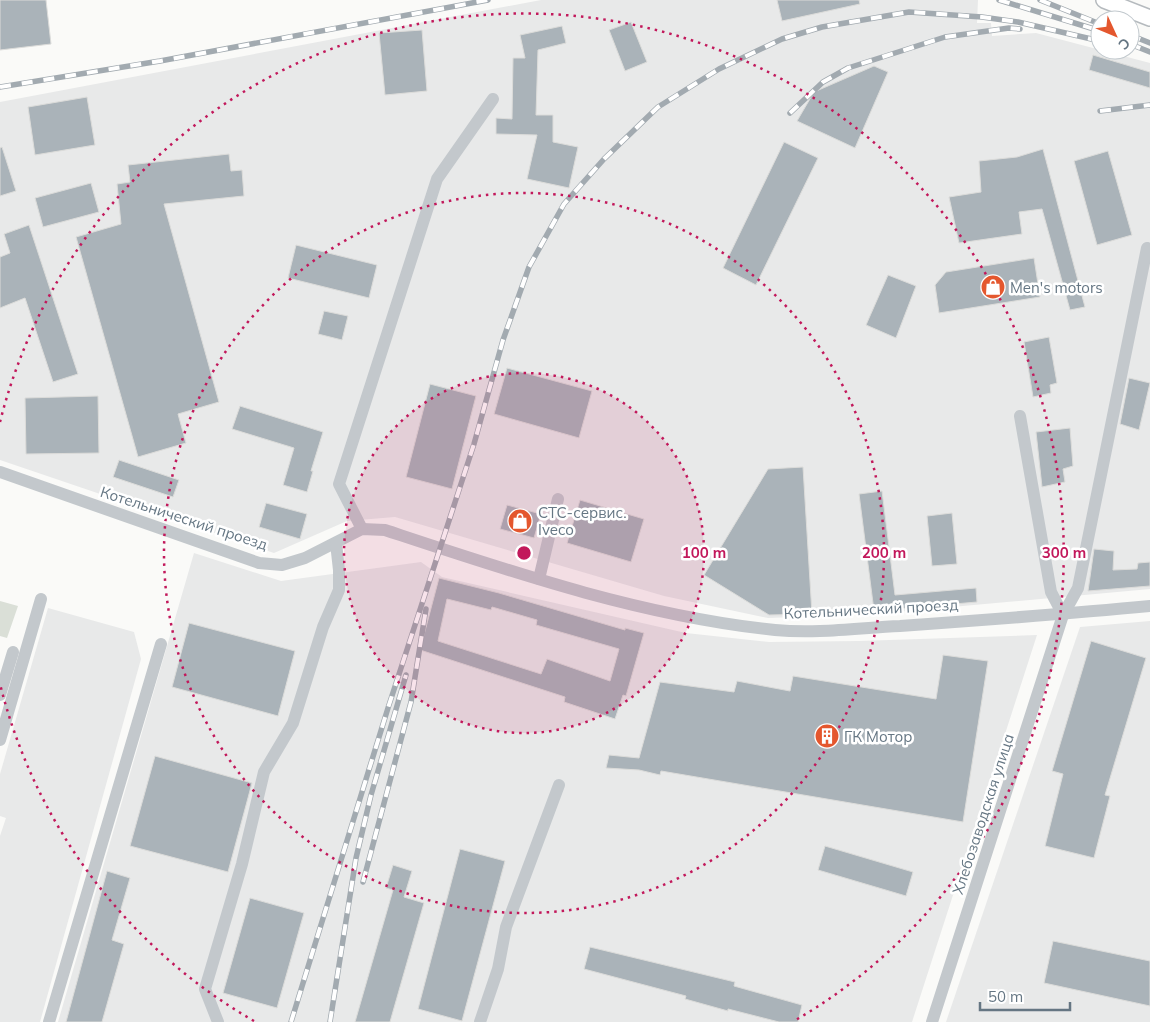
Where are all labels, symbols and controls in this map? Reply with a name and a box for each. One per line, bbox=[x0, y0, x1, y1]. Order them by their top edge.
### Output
north arrow bbox=[1090, 10, 1140, 60]
text: С bbox=[1115, 34, 1134, 54]
shop icon: Men's motors bbox=[980, 274, 1006, 300]
place label: Men's motors bbox=[1010, 278, 1103, 297]
street label: Котельнический проезд bbox=[98, 482, 270, 554]
place label: СТС-сервис. Iveco bbox=[538, 503, 627, 539]
shop icon: СТС-сервис. Iveco bbox=[507, 508, 533, 534]
text: 100 m bbox=[682, 543, 726, 562]
text: 200 m bbox=[862, 543, 906, 562]
text: 300 m bbox=[1042, 543, 1086, 562]
centre of rings bbox=[515, 544, 533, 562]
street label: Котельнический проезд bbox=[783, 595, 959, 623]
building icon: ГК Мотор bbox=[814, 723, 840, 749]
place label: ГК Мотор bbox=[844, 727, 912, 746]
street label: Хлебозаводская улица bbox=[948, 731, 1018, 897]
scale bar bbox=[980, 980, 1070, 1012]
text: 50 m bbox=[988, 987, 1023, 1006]

